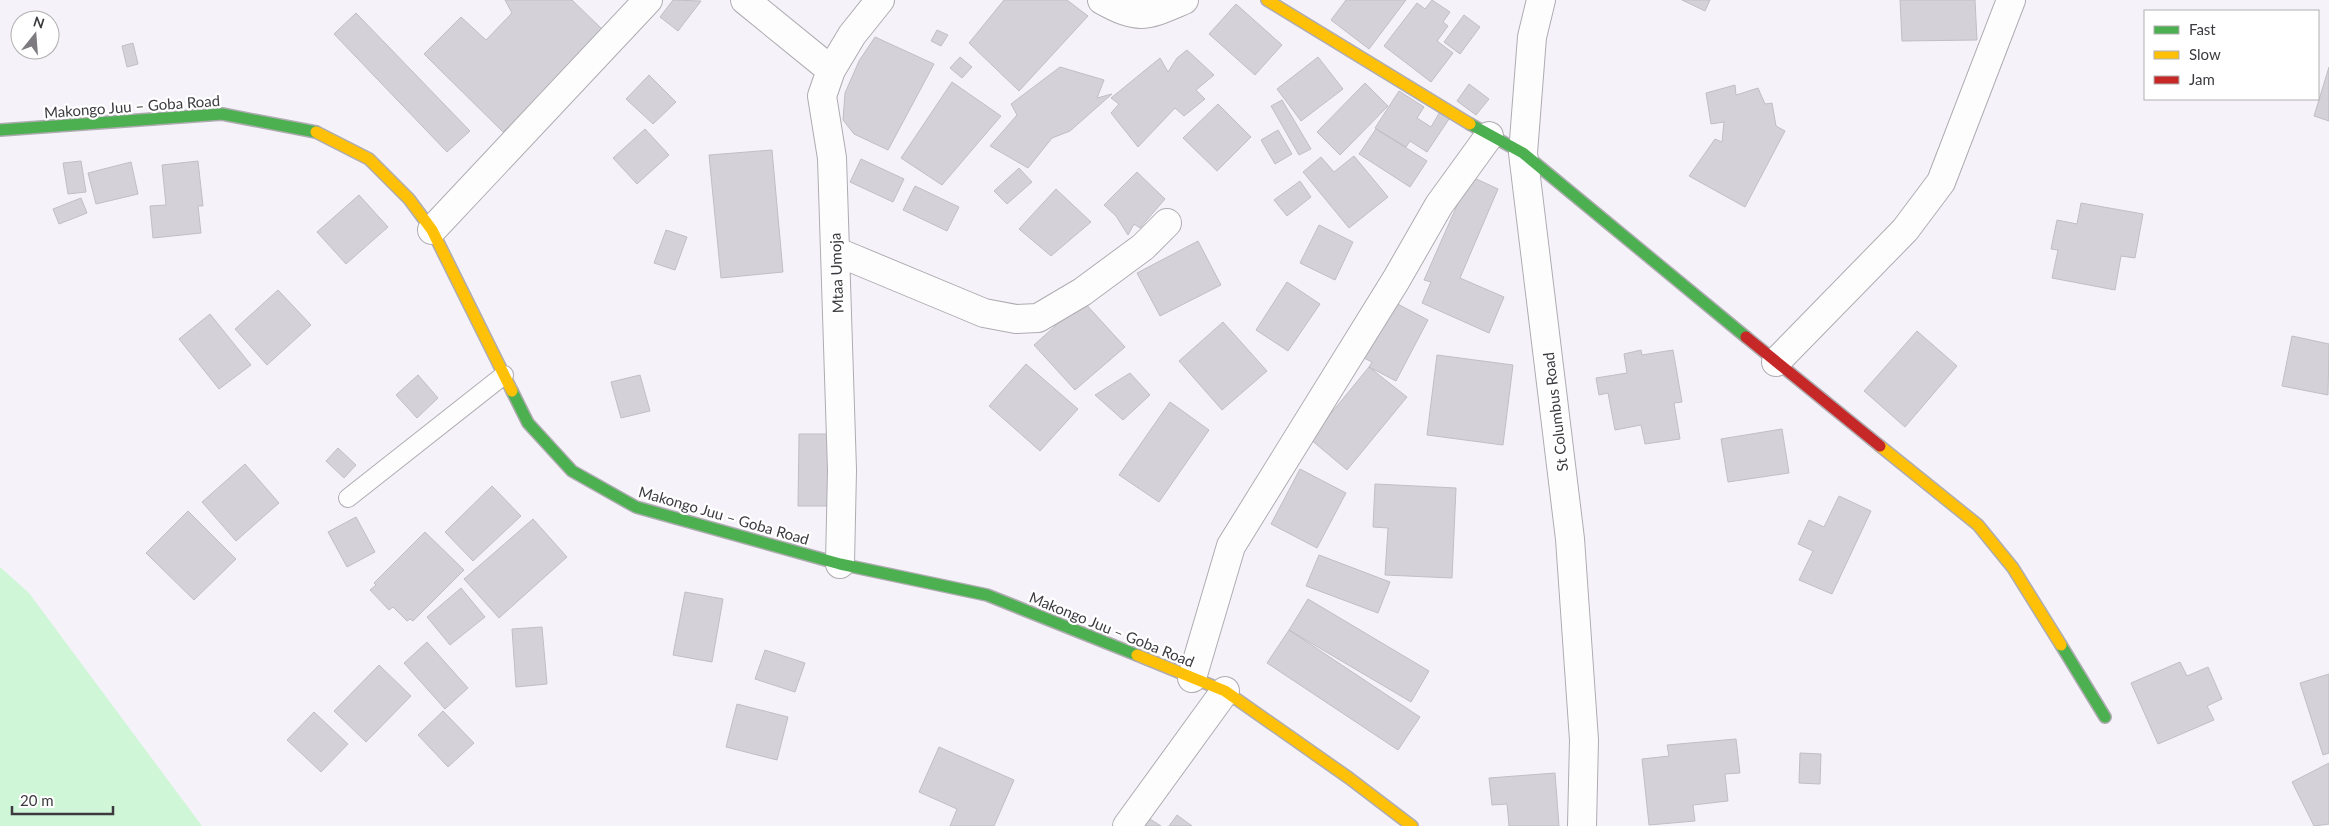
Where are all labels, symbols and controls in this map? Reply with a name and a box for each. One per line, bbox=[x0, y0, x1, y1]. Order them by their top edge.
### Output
north arrow bbox=[10, 10, 60, 60]
legend bbox=[2144, 10, 2319, 100]
text: N bbox=[31, 12, 47, 32]
text: Fast bbox=[2189, 20, 2216, 38]
text: Slow bbox=[2189, 45, 2221, 63]
text: Jam bbox=[2189, 70, 2215, 88]
street label: Makongo Juu – Goba Road bbox=[43, 91, 221, 121]
street label: Mtaa Umoja bbox=[826, 232, 846, 314]
street label: St Columbus Road bbox=[1539, 351, 1571, 473]
street label: Makongo Juu – Goba Road bbox=[637, 482, 811, 548]
street label: Makongo Juu – Goba Road bbox=[1027, 588, 1197, 670]
scale bar bbox=[12, 784, 114, 816]
text: 20 m bbox=[20, 791, 54, 809]

